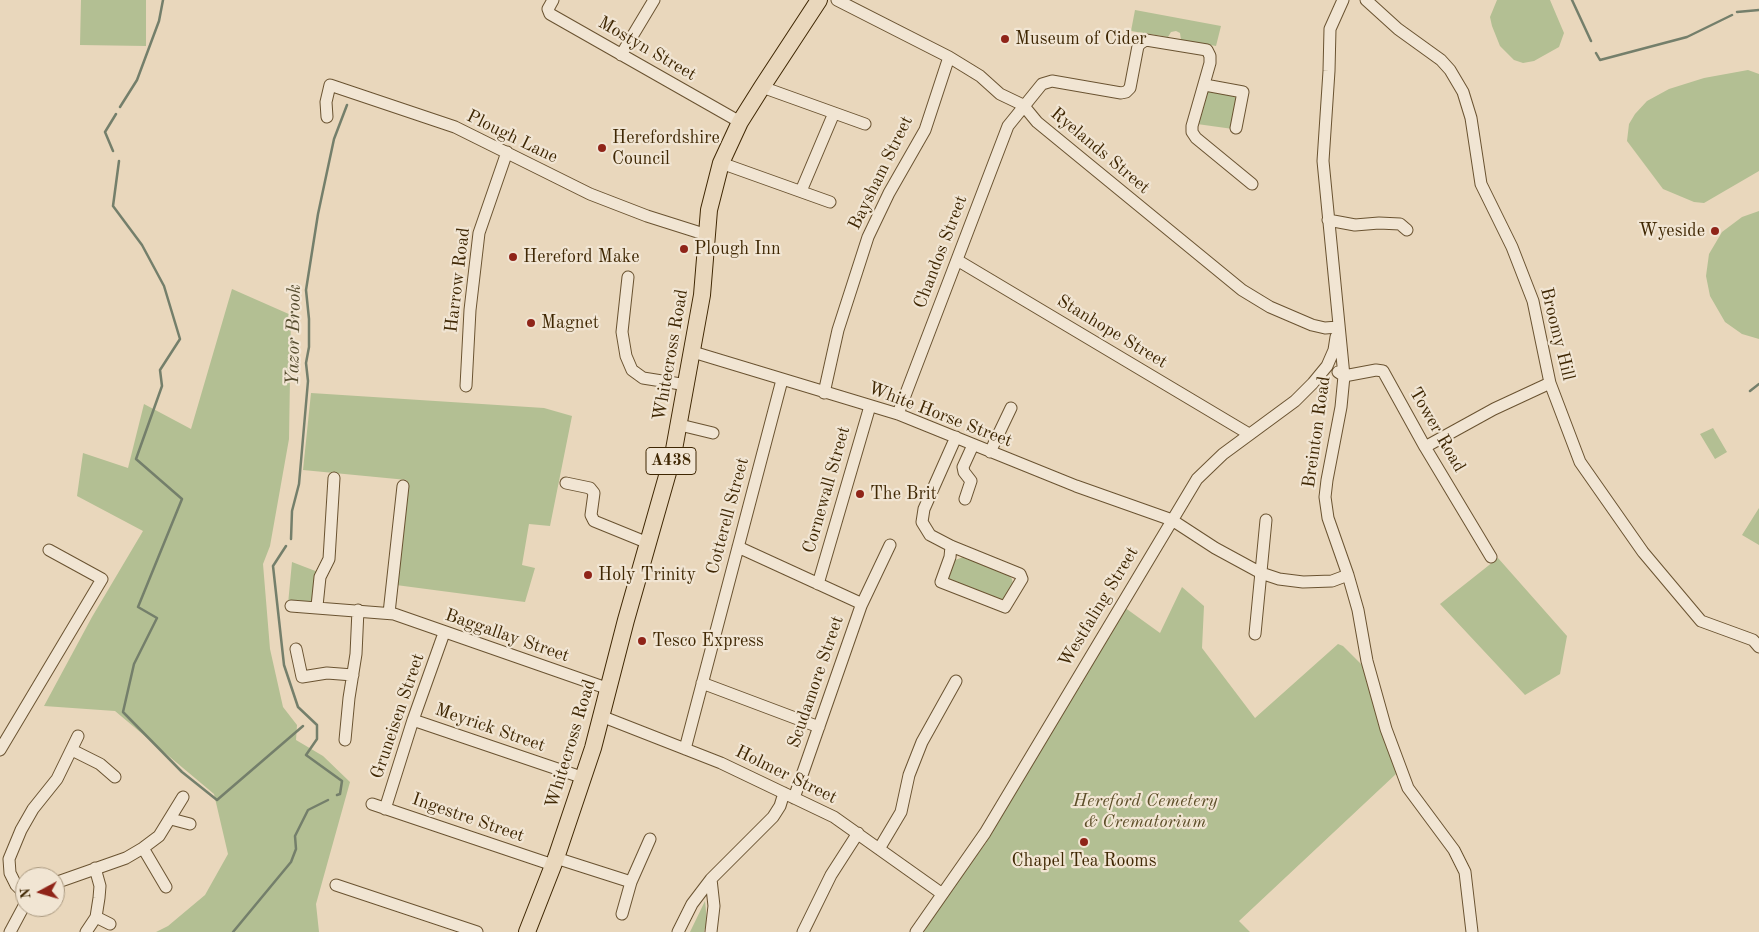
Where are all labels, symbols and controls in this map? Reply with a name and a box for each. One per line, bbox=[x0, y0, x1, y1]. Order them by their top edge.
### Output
street label: Mostyn Street bbox=[594, 12, 700, 86]
place label: Museum of Cider bbox=[1015, 28, 1147, 50]
marker: Museum of Cider bbox=[999, 33, 1011, 45]
street label: Ryelands Street bbox=[1046, 103, 1154, 199]
street label: Plough Lane bbox=[463, 106, 561, 168]
street label: Baysham Street bbox=[844, 112, 918, 234]
place label: Herefordshire Council bbox=[612, 127, 720, 170]
marker: Herefordshire Council bbox=[596, 142, 608, 154]
street label: Chandos Street bbox=[910, 192, 972, 312]
place label: Wyeside bbox=[1638, 220, 1705, 242]
marker: Wyeside bbox=[1709, 225, 1721, 237]
street label: Harrow Road bbox=[441, 226, 475, 334]
place label: Plough Inn bbox=[694, 238, 781, 260]
marker: Plough Inn bbox=[678, 243, 690, 255]
place label: Hereford Make bbox=[523, 246, 639, 268]
marker: Hereford Make bbox=[507, 251, 519, 263]
water label: Yazor Brook bbox=[282, 284, 306, 386]
street label: Broomy Hill bbox=[1535, 285, 1579, 383]
street label: Whitecross Road bbox=[649, 287, 693, 423]
street label: Stanhope Street bbox=[1053, 291, 1171, 373]
place label: Magnet bbox=[541, 312, 599, 334]
marker: Magnet bbox=[525, 317, 537, 329]
street label: Breinton Road bbox=[1298, 375, 1336, 489]
street label: White Horse Street bbox=[865, 378, 1015, 452]
street label: Tower Road bbox=[1404, 384, 1470, 476]
street label: Cornewall Street bbox=[799, 424, 855, 556]
road number: A438 bbox=[646, 448, 696, 474]
street label: Cotterell Street bbox=[702, 455, 754, 577]
place label: The Brit bbox=[870, 483, 937, 505]
marker: The Brit bbox=[854, 488, 866, 500]
street label: Westfaling Street bbox=[1055, 543, 1143, 671]
place label: Holy Trinity bbox=[598, 564, 696, 586]
marker: Holy Trinity bbox=[582, 569, 594, 581]
street label: Baggallay Street bbox=[442, 605, 572, 667]
street label: Scudamore Street bbox=[783, 613, 849, 751]
place label: Tesco Express bbox=[652, 630, 764, 652]
marker: Tesco Express bbox=[636, 635, 648, 647]
street label: Gruneisen Street bbox=[366, 650, 430, 782]
street label: Whitecross Road bbox=[541, 677, 601, 811]
street label: Meyrick Street bbox=[432, 699, 548, 757]
street label: Holmer Street bbox=[732, 741, 840, 809]
street label: Ingestre Street bbox=[409, 789, 527, 847]
park label: Hereford Cemetery & Crematorium bbox=[1073, 790, 1217, 832]
marker: Chapel Tea Rooms bbox=[1078, 836, 1090, 848]
place label: Chapel Tea Rooms bbox=[1012, 850, 1156, 872]
north arrow bbox=[15, 867, 65, 917]
text: N bbox=[19, 887, 34, 900]

